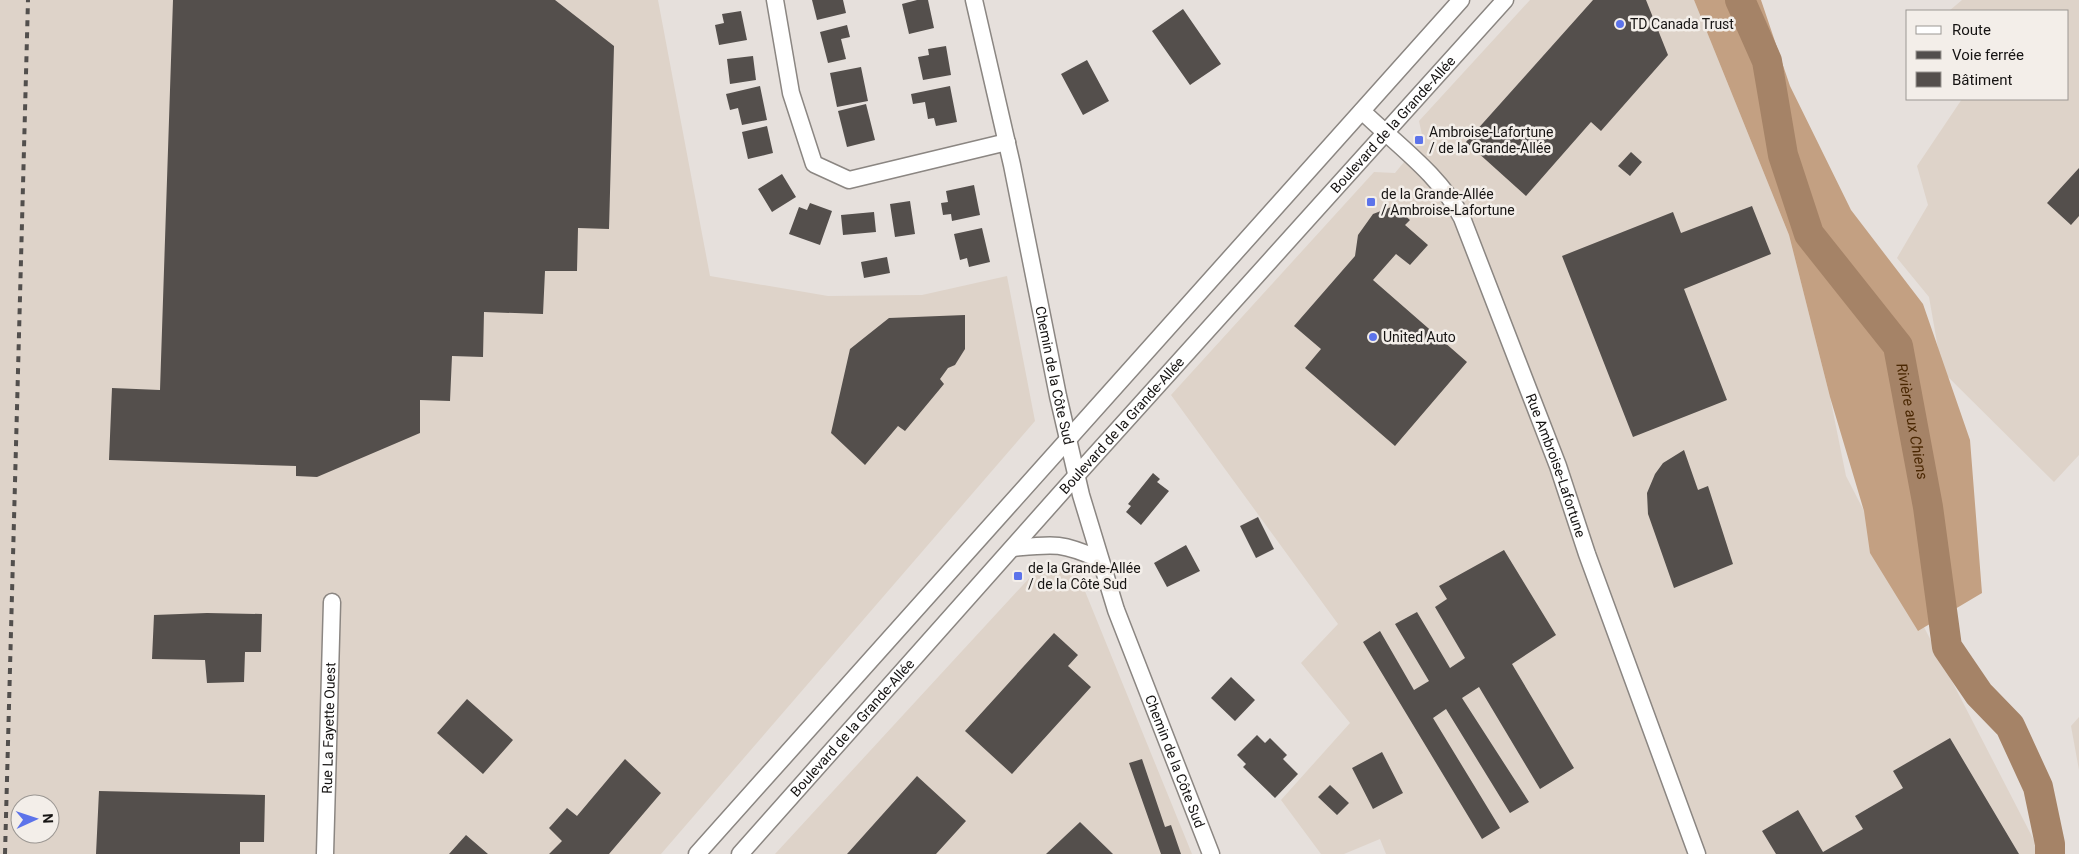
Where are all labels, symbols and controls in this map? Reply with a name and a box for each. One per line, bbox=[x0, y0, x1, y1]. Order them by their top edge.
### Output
legend bbox=[1906, 10, 2069, 100]
place label: TD Canada Trust bbox=[1630, 16, 1734, 32]
marker: TD Canada Trust bbox=[1614, 18, 1626, 30]
text: Route bbox=[1952, 21, 1991, 39]
text: Voie ferrée bbox=[1952, 46, 2024, 64]
street label: Boulevard de la Grande-Allée bbox=[1327, 53, 1458, 196]
text: Bâtiment bbox=[1952, 71, 2012, 89]
place label: Ambroise-Lafortune / de la Grande-Allée bbox=[1429, 124, 1553, 156]
marker: Ambroise-Lafortune / de la Grande-Allée bbox=[1413, 134, 1425, 146]
place label: de la Grande-Allée / Ambroise-Lafortune bbox=[1381, 186, 1515, 218]
marker: de la Grande-Allée / Ambroise-Lafortune bbox=[1365, 196, 1377, 208]
street label: Chemin de la Côte Sud bbox=[1032, 305, 1077, 446]
place label: United Auto bbox=[1383, 329, 1456, 345]
marker: United Auto bbox=[1367, 331, 1379, 343]
street label: Boulevard de la Grande-Allée bbox=[1056, 354, 1187, 497]
water label: Rivière aux Chiens bbox=[1892, 362, 1932, 481]
street label: Rue Ambroise-Lafortune bbox=[1523, 391, 1589, 539]
place label: de la Grande-Allée / de la Côte Sud bbox=[1028, 560, 1141, 592]
marker: de la Grande-Allée / de la Côte Sud bbox=[1012, 570, 1024, 582]
street label: Boulevard de la Grande-Allée bbox=[787, 656, 917, 800]
street label: Rue La Fayette Ouest bbox=[319, 662, 338, 794]
street label: Chemin de la Côte Sud bbox=[1142, 693, 1208, 830]
north arrow bbox=[10, 794, 60, 844]
text: N bbox=[40, 813, 56, 824]

